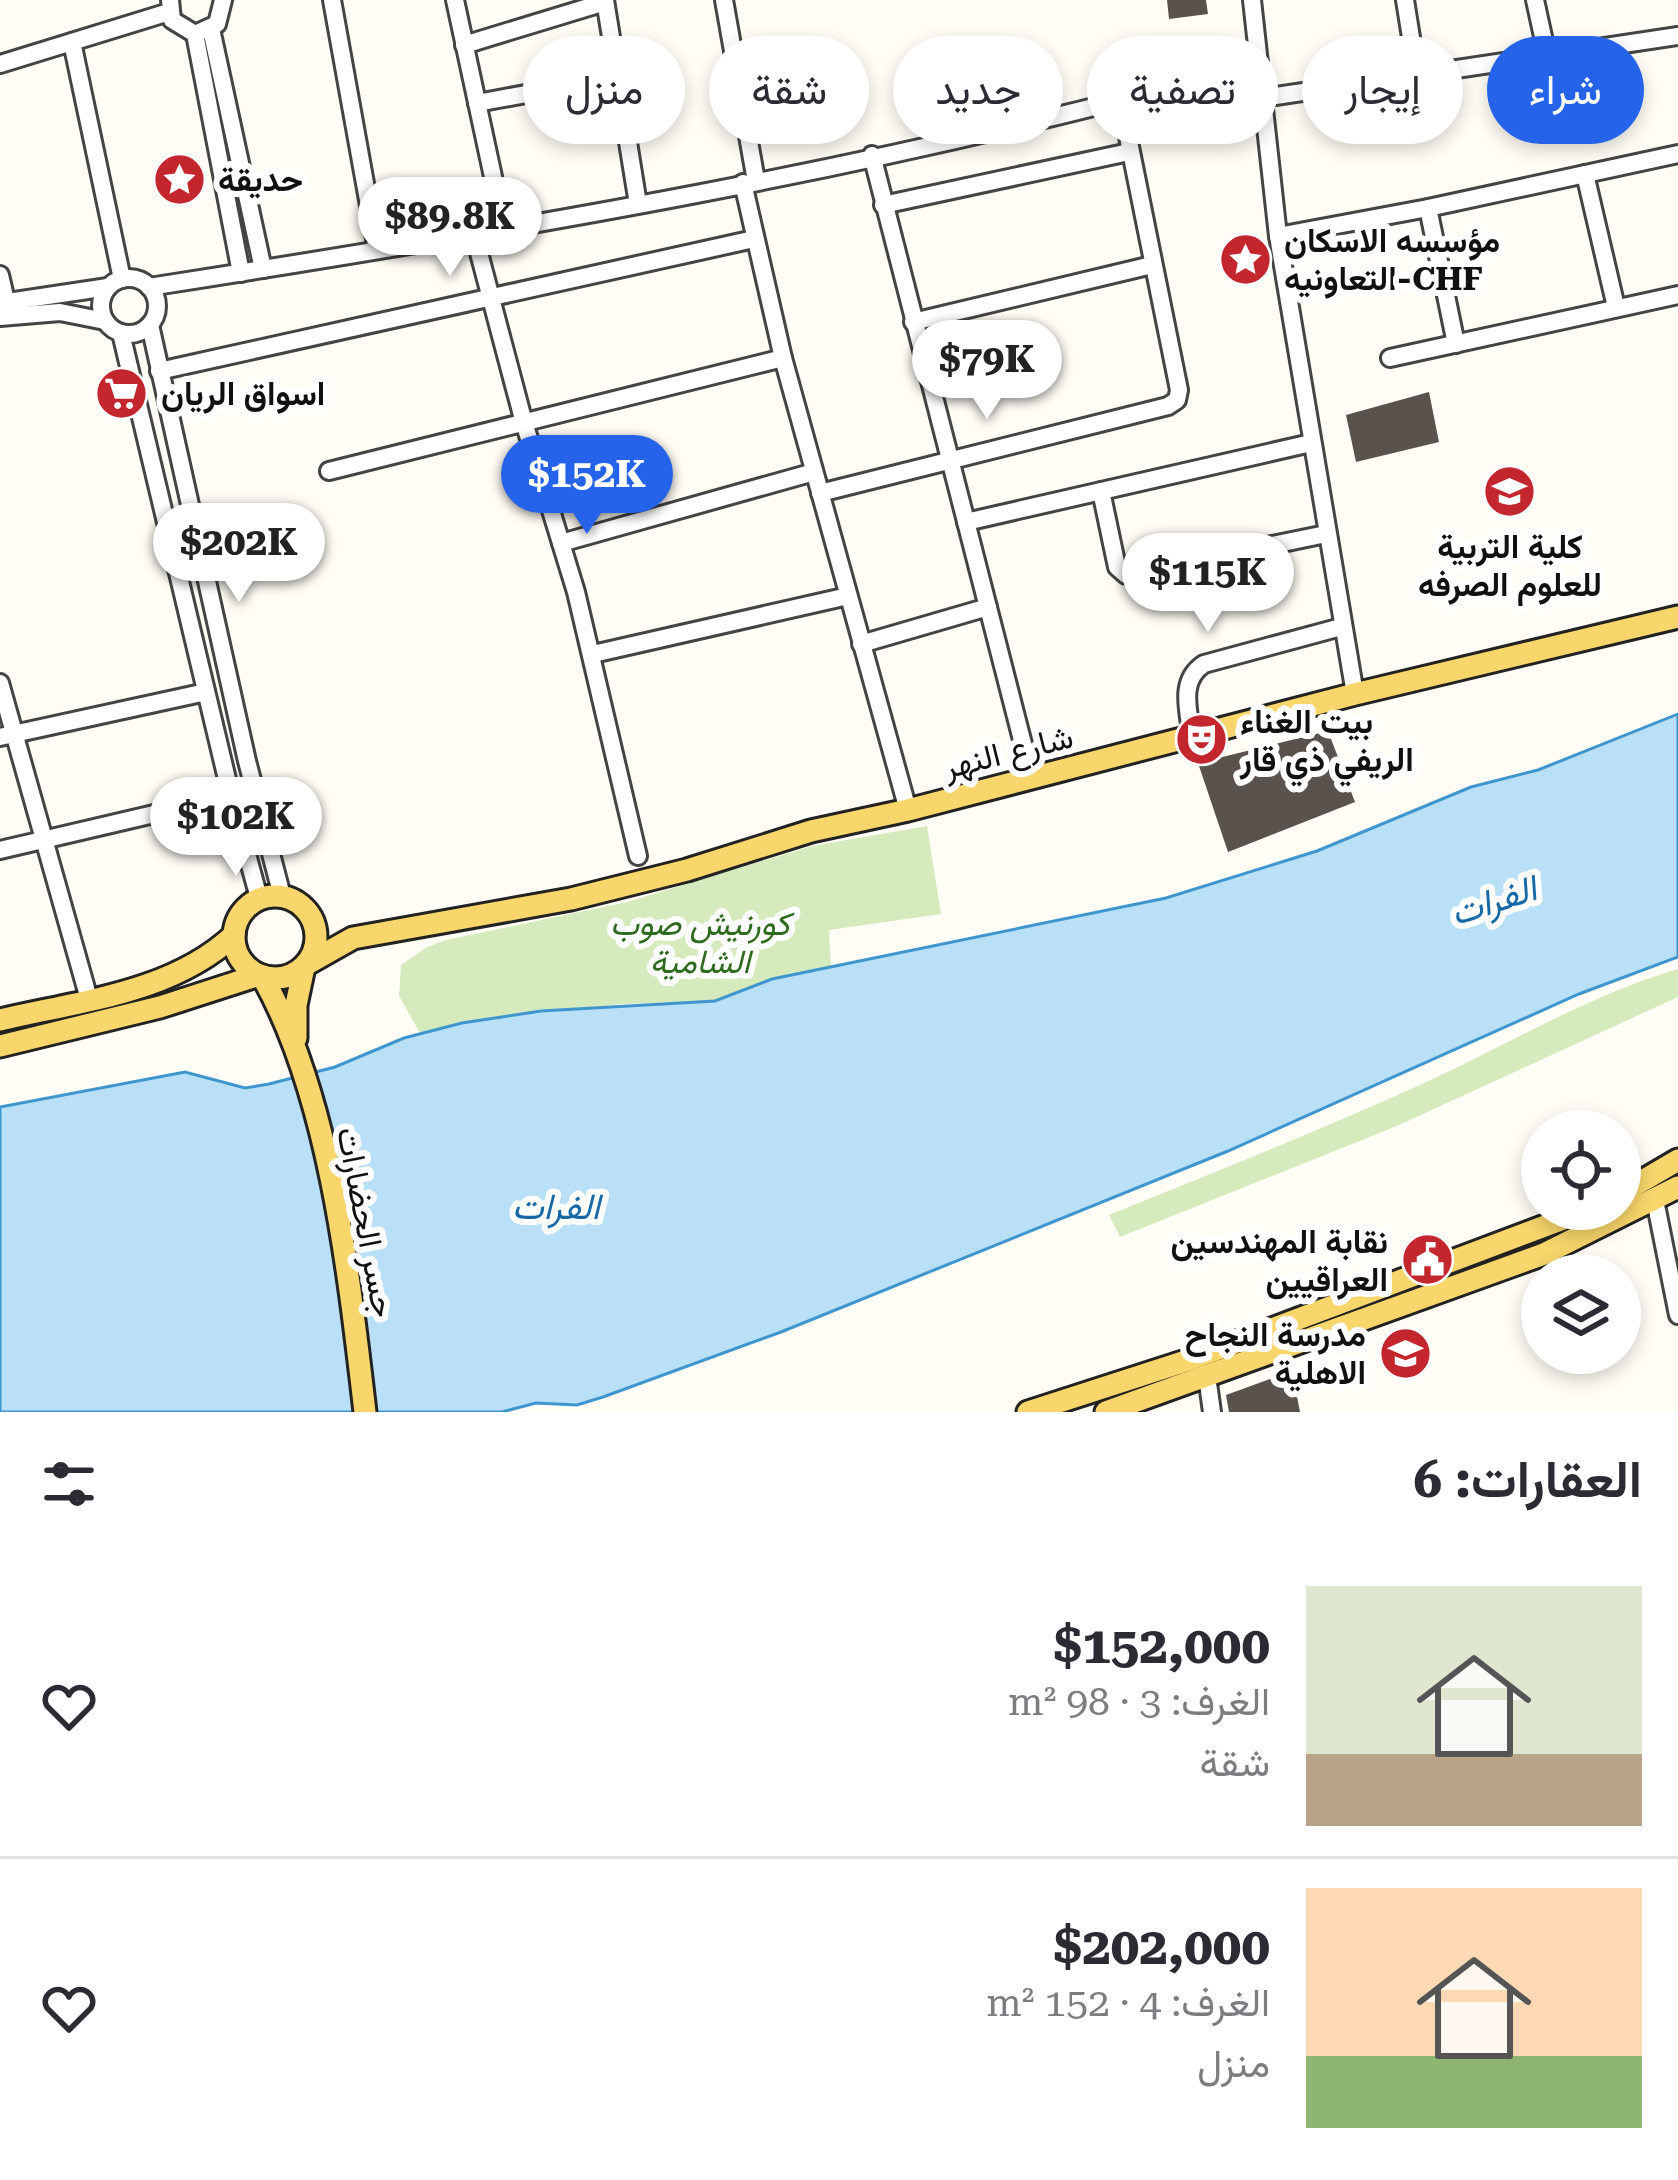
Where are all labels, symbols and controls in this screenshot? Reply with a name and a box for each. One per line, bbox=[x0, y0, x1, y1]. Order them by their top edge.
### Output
chip: منزل bbox=[523, 36, 685, 144]
chip: شقة bbox=[709, 36, 869, 144]
chip: جديد bbox=[893, 36, 1063, 144]
chip: تصفية bbox=[1087, 36, 1278, 144]
chip: إيجار bbox=[1302, 36, 1463, 144]
chip: شراء bbox=[1487, 36, 1644, 144]
place icon: حديقة bbox=[151, 151, 207, 207]
place label: حديقة bbox=[218, 160, 303, 199]
pin: $89.8K bbox=[352, 177, 548, 279]
text: $89.8K bbox=[385, 193, 515, 239]
place label: مؤسسه الاسكان التعاونيه-CHF bbox=[1284, 221, 1500, 299]
place icon: مؤسسه الاسكان التعاونيه-CHF bbox=[1217, 231, 1273, 287]
pin: $79K bbox=[916, 320, 1058, 422]
text: $79K bbox=[939, 336, 1035, 382]
supermarket icon: اسواق الريان bbox=[94, 365, 150, 421]
place label: اسواق الريان bbox=[161, 374, 325, 414]
pin: $152K bbox=[503, 435, 671, 537]
text: $152K bbox=[528, 451, 646, 497]
school or university icon: كلية التربية للعلوم الصرفه bbox=[1482, 464, 1538, 520]
pin: $202K bbox=[155, 503, 323, 605]
text: $202K bbox=[180, 519, 298, 565]
place label: كلية التربية للعلوم الصرفه bbox=[1418, 527, 1602, 606]
pin: $115K bbox=[1124, 533, 1292, 635]
text: $115K bbox=[1149, 549, 1267, 595]
place label: بيت الغناء الريفي ذي قار bbox=[1239, 702, 1414, 787]
theatre icon: بيت الغناء الريفي ذي قار bbox=[1173, 712, 1229, 768]
street label: شارع النهر bbox=[938, 717, 1078, 790]
pin: $102K bbox=[152, 777, 320, 879]
text: $102K bbox=[177, 793, 295, 839]
water label: الفرات bbox=[1445, 866, 1545, 935]
park label: كورنيش صوب الشامية bbox=[610, 904, 795, 981]
map controls bbox=[1521, 1110, 1641, 1374]
button: locate bbox=[1521, 1110, 1641, 1230]
street label: جسر الحضارات bbox=[328, 1124, 404, 1321]
water label: الفرات bbox=[512, 1186, 604, 1229]
place label: نقابة المهندسين العراقيين bbox=[1170, 1222, 1388, 1300]
public building icon: نقابة المهندسين العراقيين bbox=[1399, 1232, 1455, 1288]
button: layers bbox=[1521, 1254, 1641, 1374]
place label: مدرسة النجاح الاهلية bbox=[1185, 1315, 1366, 1392]
school or university icon: مدرسة النجاح الاهلية bbox=[1377, 1325, 1433, 1381]
text: العقارات: 6 bbox=[1414, 1450, 1642, 1509]
icon: filters bbox=[36, 1451, 102, 1517]
text: $152,000 bbox=[1054, 1616, 1270, 1675]
icon: home bbox=[1402, 1634, 1546, 1778]
icon: heart bbox=[36, 1673, 102, 1739]
text: الغرف: 3 · 98 m² bbox=[1008, 1679, 1270, 1725]
text: شقة bbox=[1200, 1740, 1270, 1786]
text: $202,000 bbox=[1054, 1917, 1270, 1976]
icon: home bbox=[1402, 1936, 1546, 2080]
icon: heart bbox=[36, 1975, 102, 2041]
text: الغرف: 4 · 152 m² bbox=[986, 1980, 1270, 2026]
text: منزل bbox=[1197, 2041, 1270, 2087]

